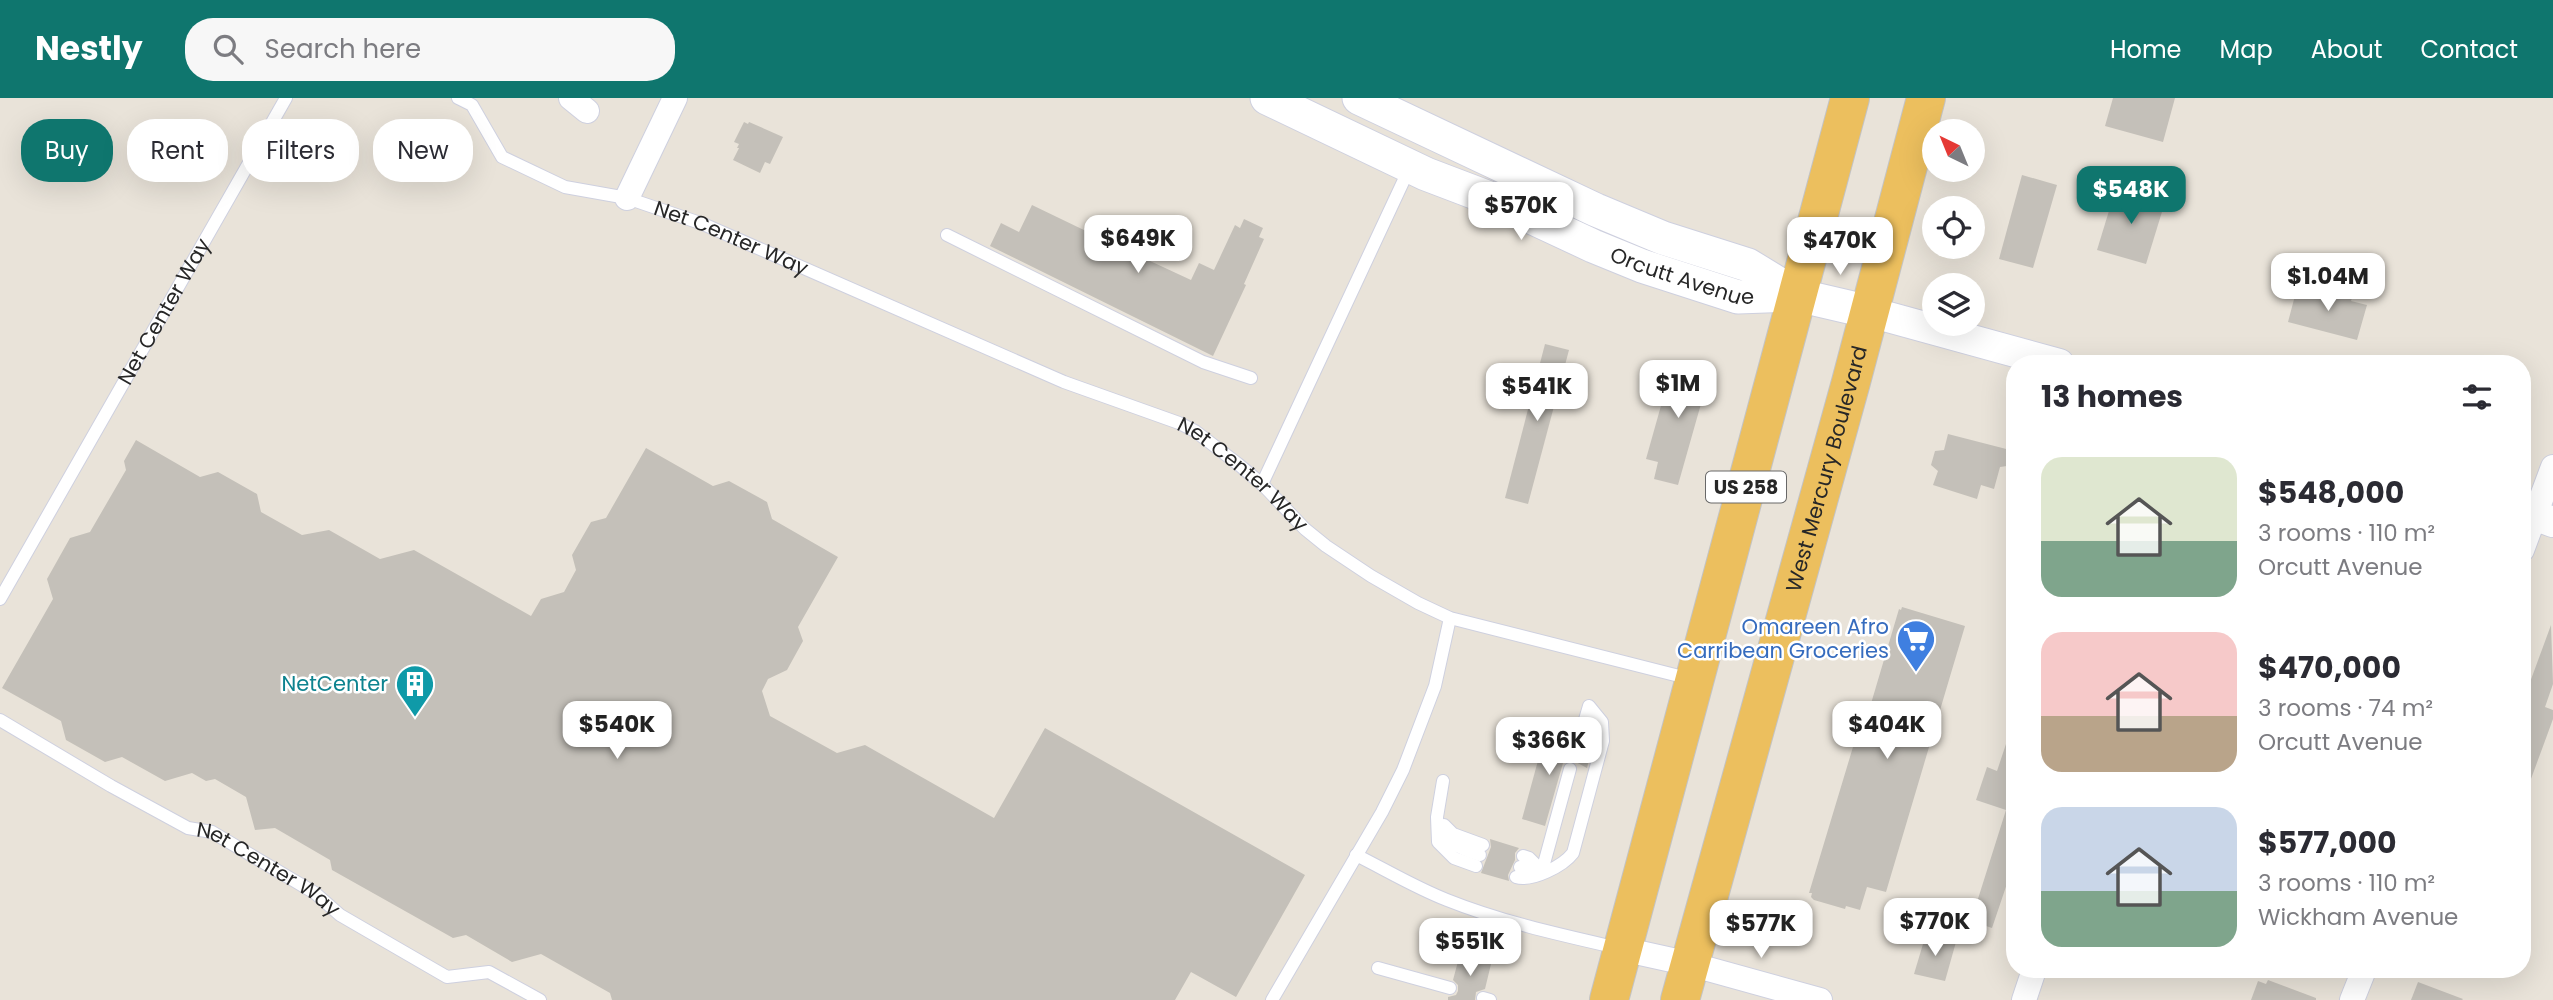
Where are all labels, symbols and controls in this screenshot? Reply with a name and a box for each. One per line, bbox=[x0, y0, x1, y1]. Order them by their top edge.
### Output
search box bbox=[185, 18, 675, 81]
text: Nestly bbox=[35, 25, 143, 72]
icon: search bbox=[209, 30, 247, 68]
text: Search here bbox=[265, 31, 421, 67]
text: Home bbox=[2110, 33, 2182, 66]
text: Map bbox=[2220, 33, 2273, 66]
text: About bbox=[2311, 33, 2382, 66]
text: Contact bbox=[2420, 33, 2518, 66]
chip: Buy bbox=[21, 119, 113, 182]
chip: Rent bbox=[127, 119, 228, 182]
chip: Filters bbox=[242, 119, 359, 182]
chip: New bbox=[373, 119, 473, 182]
north arrow bbox=[1922, 119, 1984, 182]
map controls bbox=[1922, 119, 1985, 336]
pin: $548K bbox=[2082, 166, 2180, 226]
text: $548K bbox=[2093, 173, 2169, 205]
pin: $570K bbox=[1472, 183, 1570, 242]
text: $570K bbox=[1484, 189, 1558, 221]
street label: Net Center Way bbox=[650, 193, 813, 282]
button: locate bbox=[1922, 196, 1985, 259]
pin: $649K bbox=[1089, 216, 1187, 275]
pin: $470K bbox=[1791, 218, 1889, 277]
text: $649K bbox=[1100, 222, 1176, 254]
text: $470K bbox=[1803, 224, 1877, 256]
street label: Net Center Way bbox=[110, 233, 217, 390]
street label: Orcutt Avenue bbox=[1606, 240, 1755, 311]
pin: $1.04M bbox=[2271, 254, 2385, 313]
text: $1.04M bbox=[2287, 260, 2369, 292]
button: layers bbox=[1922, 273, 1985, 336]
street label: West Mercury Boulevard bbox=[1779, 342, 1874, 595]
pin: $1M bbox=[1644, 360, 1712, 420]
pin: $541K bbox=[1488, 364, 1586, 423]
text: $1M bbox=[1656, 367, 1700, 399]
text: $541K bbox=[1502, 370, 1572, 402]
text: 13 homes bbox=[2041, 375, 2183, 418]
icon: filters bbox=[2458, 378, 2496, 416]
street label: Net Center Way bbox=[1173, 410, 1315, 538]
text: $548,000 bbox=[2258, 471, 2404, 514]
road number: US 258 bbox=[1706, 472, 1786, 502]
icon: home bbox=[2097, 485, 2181, 569]
text: 3 rooms · 110 m² bbox=[2258, 517, 2435, 549]
text: Orcutt Avenue bbox=[2258, 551, 2423, 583]
place label: Omareen Afro Carribean Groceries bbox=[1677, 612, 1889, 665]
supermarket icon: Omareen Afro Carribean Groceries bbox=[1895, 618, 1937, 673]
text: $470,000 bbox=[2258, 646, 2401, 689]
icon: home bbox=[2097, 660, 2181, 744]
building icon: NetCenter bbox=[394, 663, 436, 718]
place label: NetCenter bbox=[281, 669, 388, 698]
text: 3 rooms · 74 m² bbox=[2258, 692, 2433, 724]
pin: $540K bbox=[568, 702, 666, 761]
pin: $404K bbox=[1838, 702, 1936, 761]
text: $540K bbox=[579, 708, 655, 740]
text: $404K bbox=[1848, 708, 1926, 740]
pin: $366K bbox=[1500, 718, 1598, 777]
text: $366K bbox=[1512, 724, 1586, 756]
text: Orcutt Avenue bbox=[2258, 726, 2423, 758]
street label: Net Center Way bbox=[195, 815, 347, 923]
text: $577,000 bbox=[2258, 821, 2397, 864]
icon: home bbox=[2097, 835, 2181, 919]
text: 3 rooms · 110 m² bbox=[2258, 867, 2435, 899]
pin: $770K bbox=[1886, 898, 1984, 958]
pin: $577K bbox=[1712, 900, 1810, 960]
text: Wickham Avenue bbox=[2258, 901, 2458, 933]
text: $770K bbox=[1900, 905, 1970, 937]
text: $577K bbox=[1726, 907, 1796, 939]
pin: $551K bbox=[1421, 918, 1519, 978]
text: $551K bbox=[1435, 925, 1505, 957]

